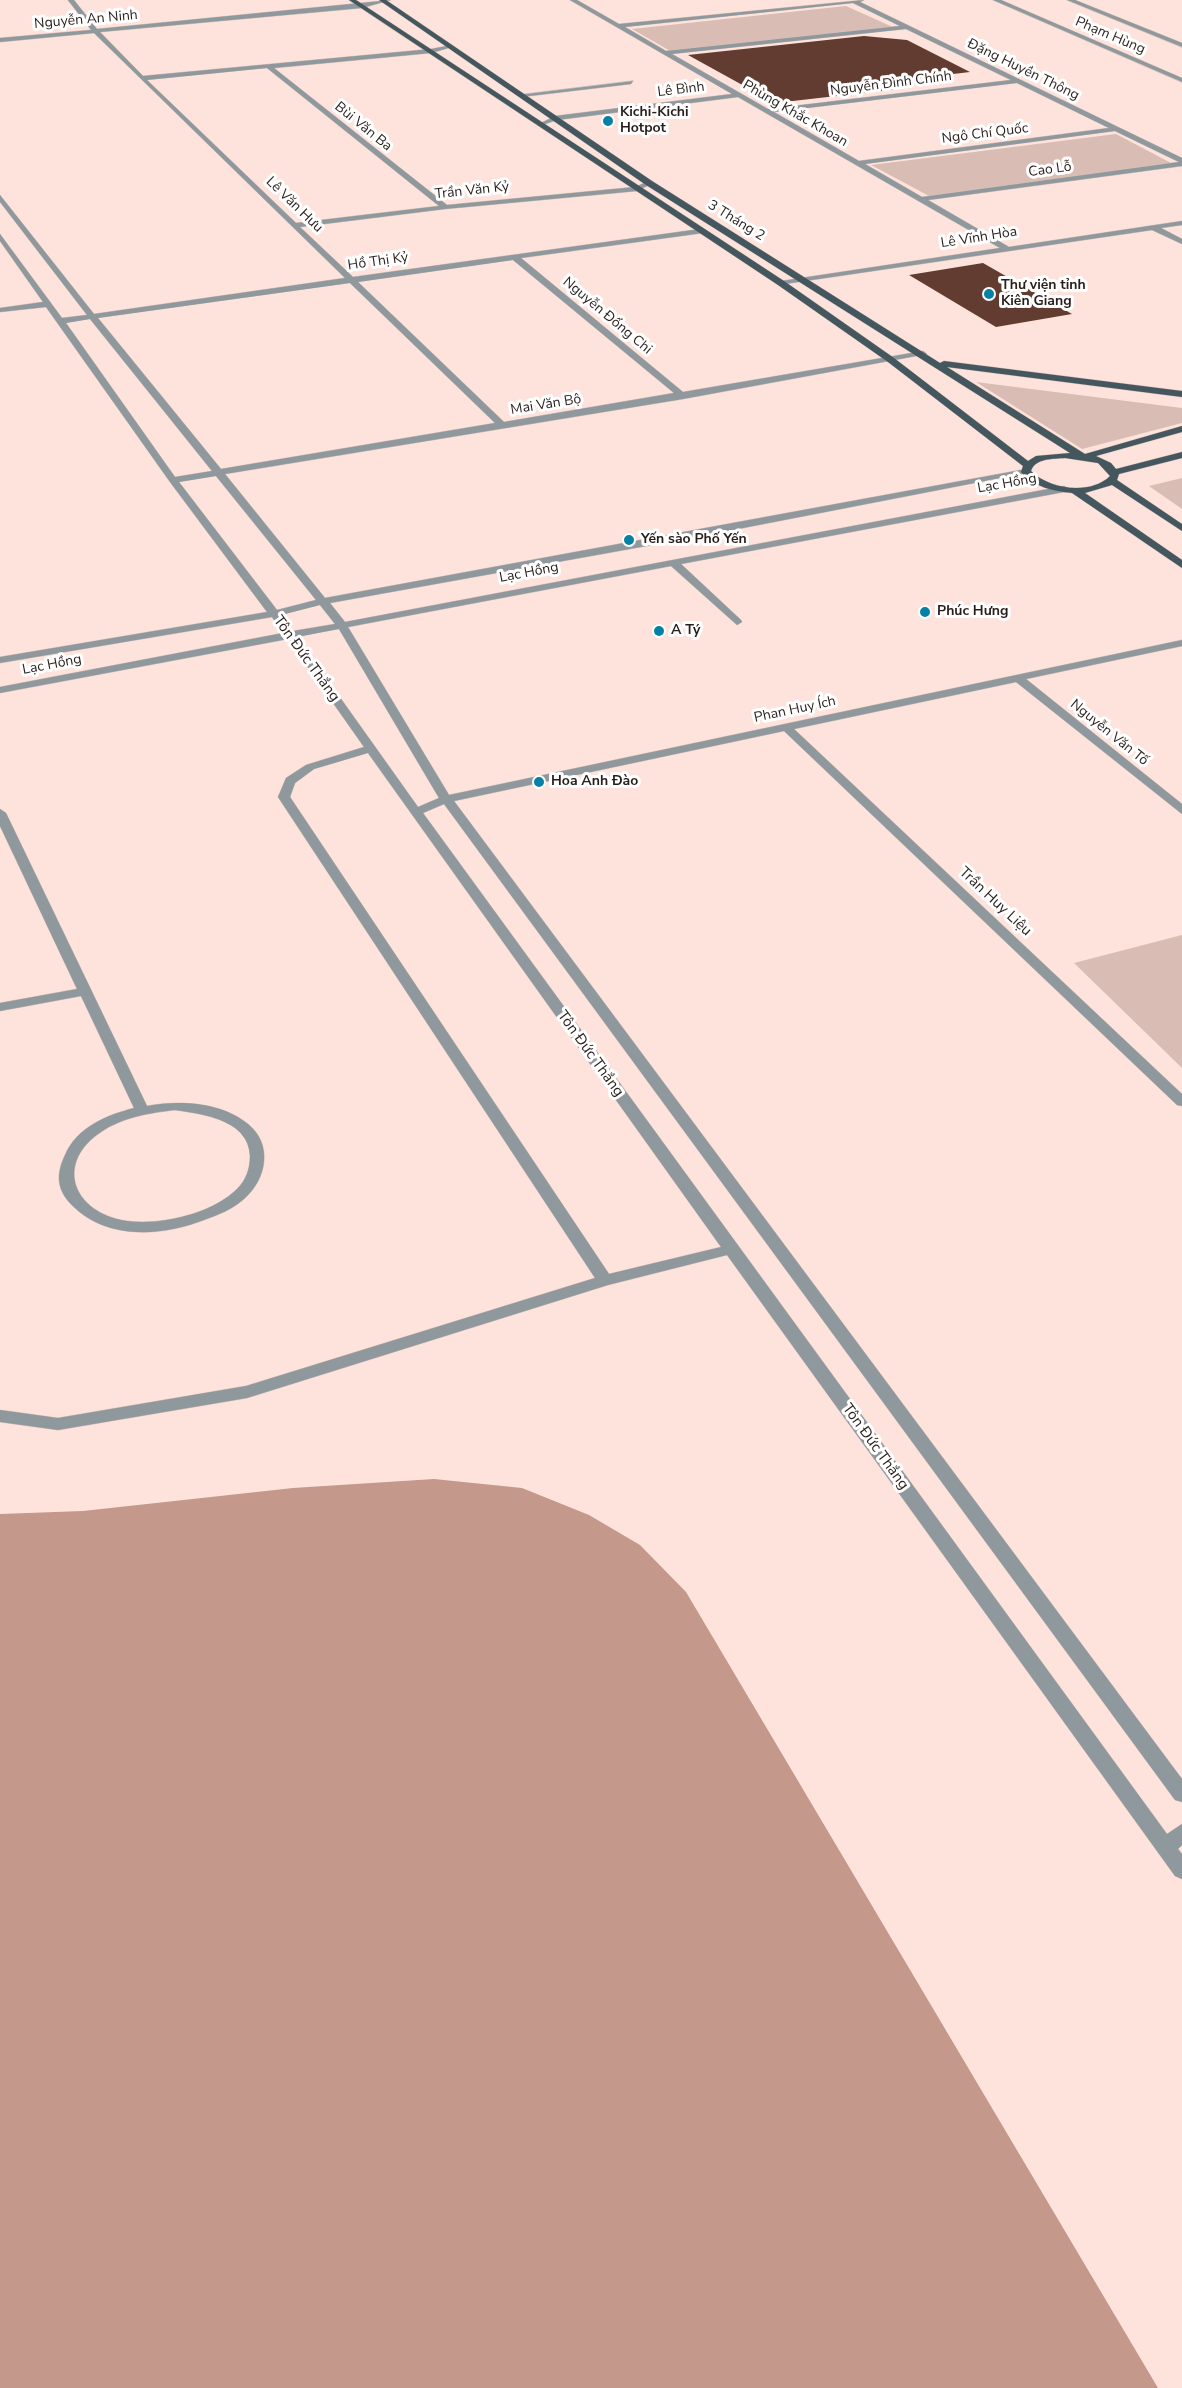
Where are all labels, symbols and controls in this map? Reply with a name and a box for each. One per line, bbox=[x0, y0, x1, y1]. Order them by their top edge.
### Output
street label: Nguyễn An Ninh bbox=[34, 7, 138, 33]
street label: Phạm Hùng bbox=[1072, 14, 1148, 58]
street label: Đặng Huyền Thông bbox=[964, 36, 1082, 104]
street label: Nguyễn Đình Chính bbox=[829, 68, 953, 100]
street label: Phùng Khắc Khoan bbox=[739, 77, 851, 151]
street label: Lê Bình bbox=[657, 79, 705, 101]
street label: Bùi Văn Ba bbox=[331, 99, 395, 155]
place label: Kichi-Kichi Hotpot bbox=[620, 105, 689, 138]
marker: Kichi-Kichi Hotpot bbox=[601, 114, 615, 128]
street label: Ngô Chí Quốc bbox=[941, 120, 1029, 148]
street label: Cao Lỗ bbox=[1027, 159, 1073, 181]
street label: Lê Văn Hưu bbox=[262, 174, 326, 236]
street label: Trần Văn Kỷ bbox=[434, 179, 510, 203]
street label: 3 Tháng 2 bbox=[704, 197, 768, 245]
street label: Lê Vĩnh Hòa bbox=[940, 224, 1018, 252]
street label: Hồ Thị Kỷ bbox=[347, 249, 409, 275]
street label: Nguyễn Đổng Chi bbox=[559, 274, 655, 358]
place label: Thư viện tỉnh Kiên Giang bbox=[1001, 278, 1086, 310]
marker: Thư viện tỉnh Kiên Giang bbox=[982, 287, 996, 301]
street label: Mai Văn Bộ bbox=[509, 391, 583, 419]
street label: Lạc Hồng bbox=[976, 471, 1038, 497]
place label: Yến sào Phố Yến bbox=[641, 532, 747, 548]
marker: Yến sào Phố Yến bbox=[622, 533, 636, 547]
street label: Lạc Hồng bbox=[498, 559, 560, 587]
place label: Phúc Hưng bbox=[937, 604, 1008, 620]
marker: Phúc Hưng bbox=[918, 605, 932, 619]
street label: Tôn Đức Thắng bbox=[269, 613, 343, 705]
place label: A Tý bbox=[671, 623, 700, 639]
marker: A Tý bbox=[652, 624, 666, 638]
street label: Lạc Hồng bbox=[21, 651, 83, 679]
street label: Phan Huy Ích bbox=[753, 693, 837, 727]
street label: Nguyễn Văn Tố bbox=[1067, 696, 1151, 770]
place label: Hoa Anh Đào bbox=[551, 774, 638, 790]
marker: Hoa Anh Đào bbox=[532, 775, 546, 789]
street label: Trần Huy Liệu bbox=[955, 864, 1035, 940]
street label: Tôn Đức Thắng bbox=[553, 1008, 627, 1100]
street label: Tôn Đức Thắng bbox=[838, 1401, 912, 1493]

